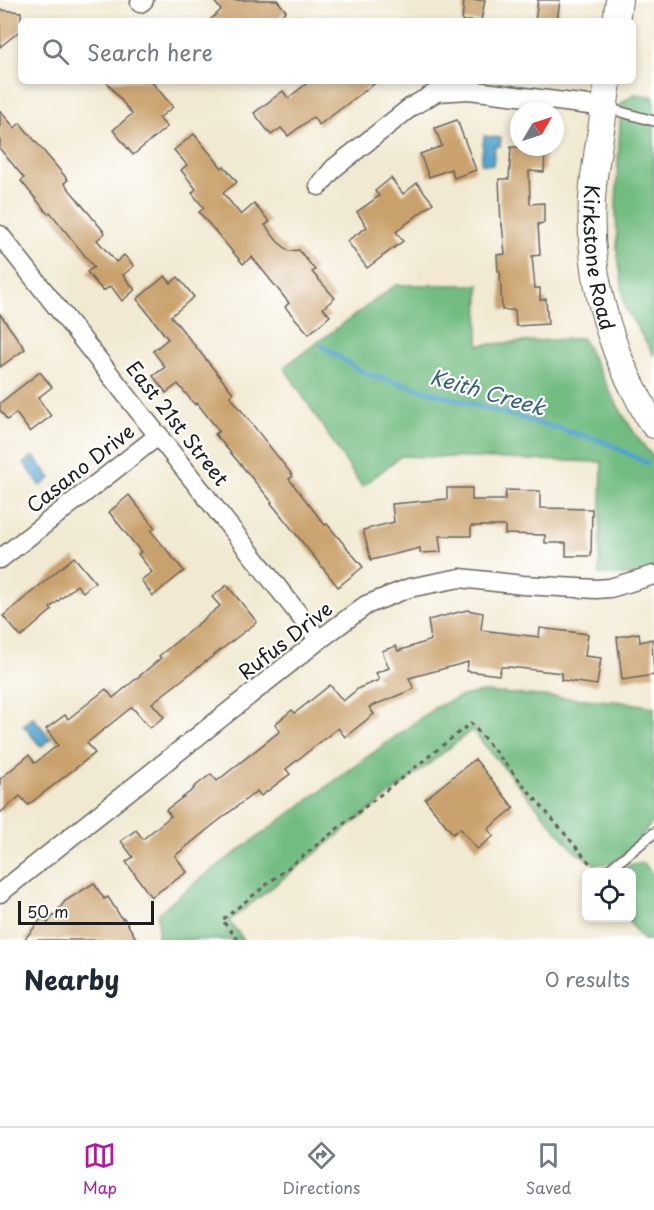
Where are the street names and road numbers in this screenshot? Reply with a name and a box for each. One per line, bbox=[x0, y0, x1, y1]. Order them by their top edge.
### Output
street label: Kirkstone Road bbox=[577, 184, 623, 334]
street label: East 21st Street bbox=[120, 354, 236, 492]
street label: Casano Drive bbox=[19, 416, 141, 520]
street label: Rufus Drive bbox=[232, 594, 338, 686]

